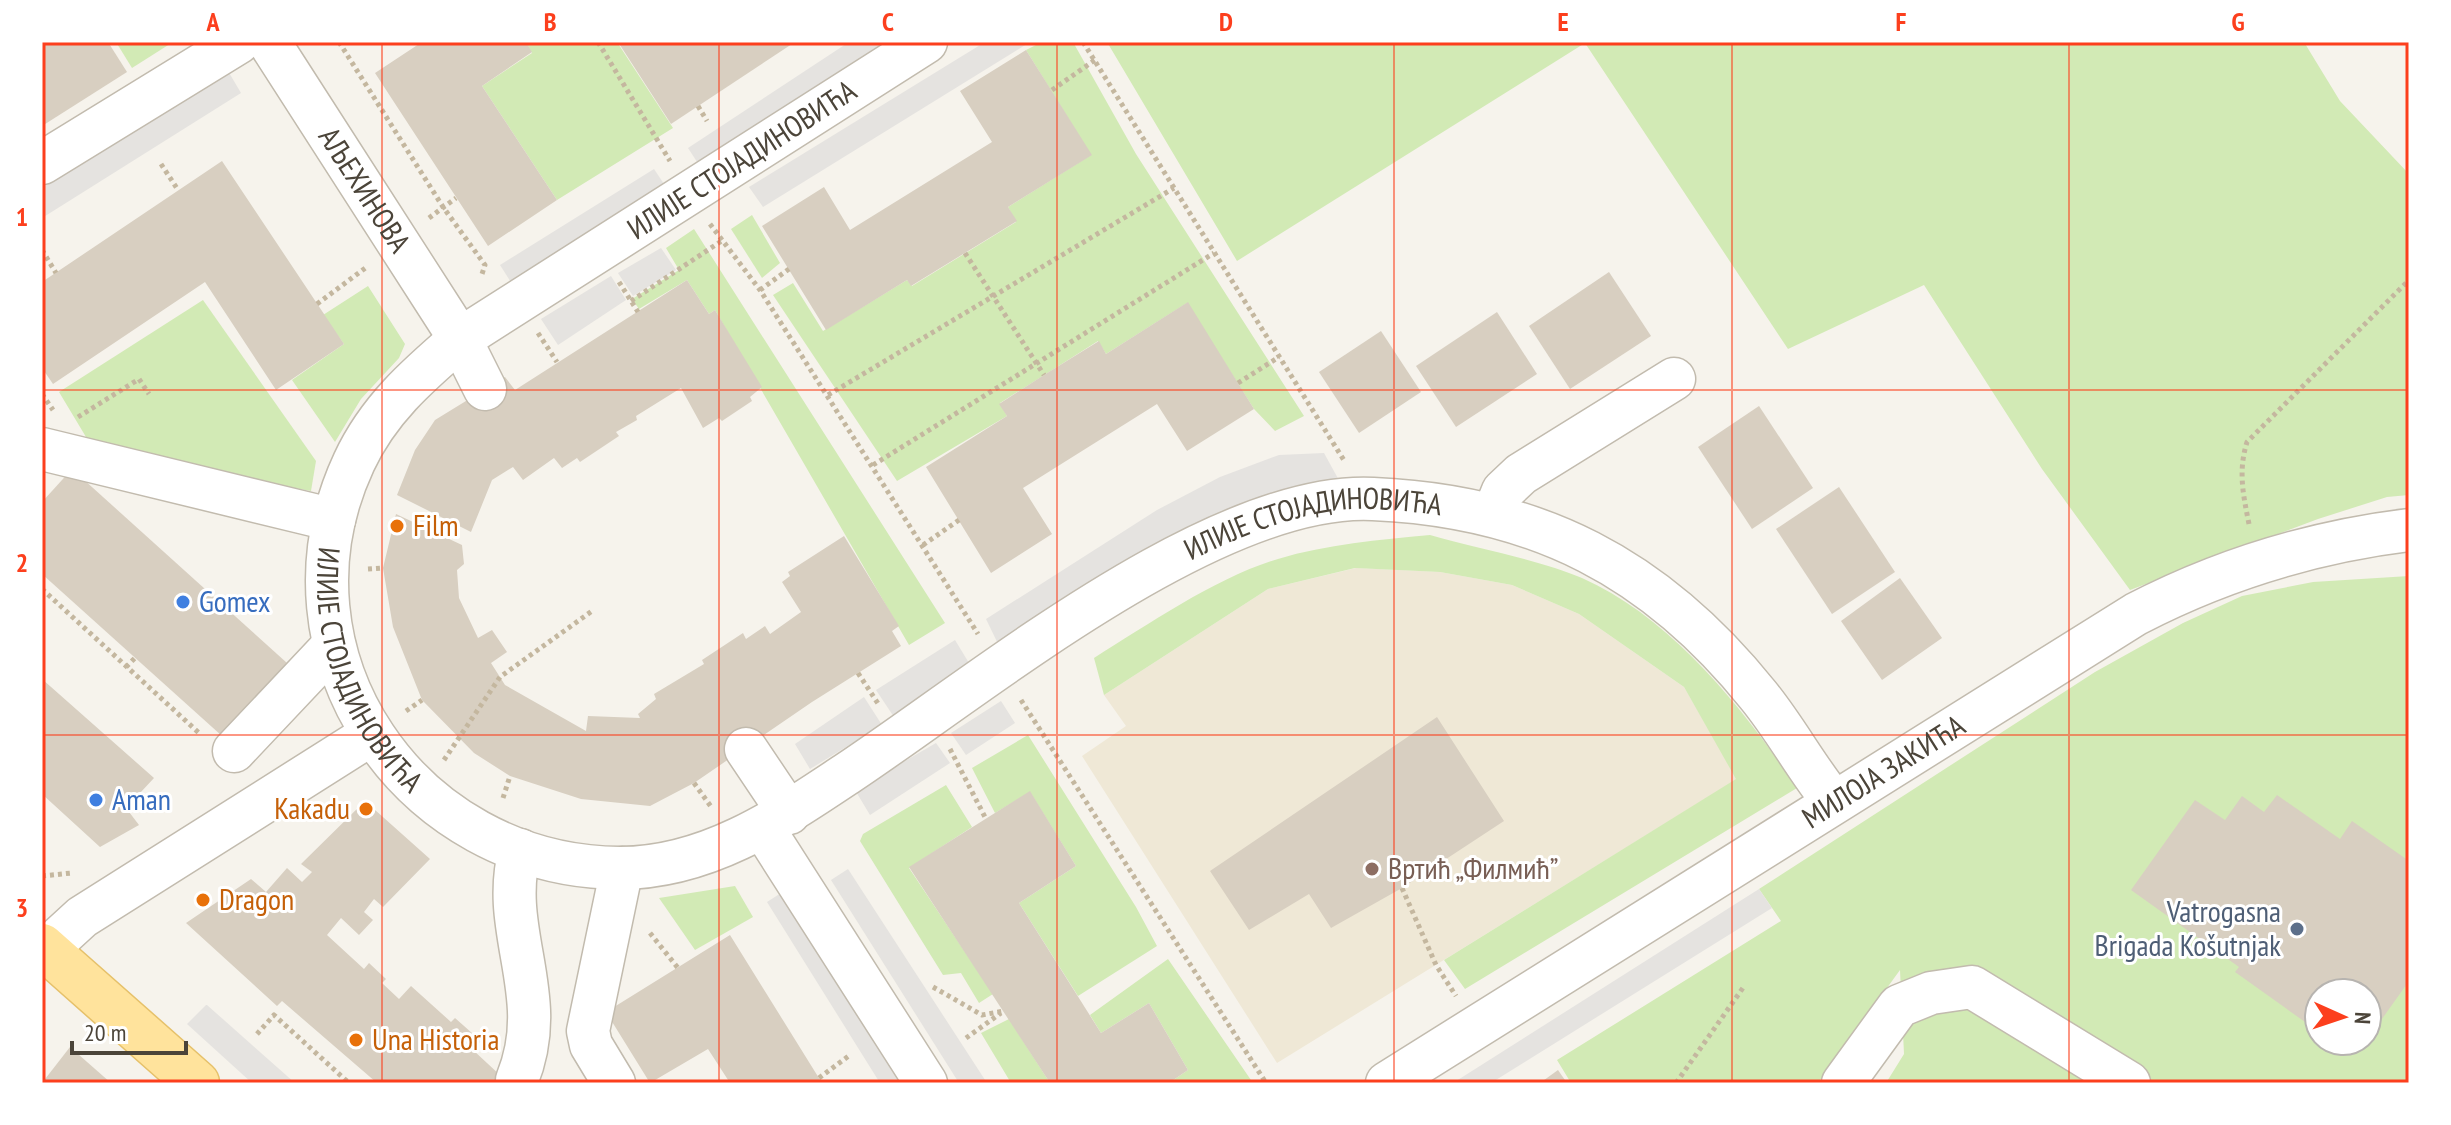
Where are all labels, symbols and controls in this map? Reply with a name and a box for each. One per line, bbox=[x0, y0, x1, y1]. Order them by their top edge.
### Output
text: A bbox=[205, 5, 220, 38]
text: B bbox=[544, 5, 557, 38]
text: C bbox=[882, 5, 894, 38]
text: D bbox=[1219, 5, 1233, 38]
text: E bbox=[1557, 5, 1569, 38]
text: F bbox=[1896, 5, 1907, 38]
text: G bbox=[2231, 5, 2245, 38]
street label: ИЛИЈЕ СТОЈАДИНОВИЋА bbox=[619, 70, 864, 247]
street label: АЉЕХИНОВА bbox=[311, 119, 421, 260]
text: 1 bbox=[16, 200, 28, 233]
street label: ИЛИЈЕ СТОЈАДИНОВИЋА bbox=[1177, 478, 1445, 568]
place label: Film bbox=[413, 505, 458, 544]
marker: Film bbox=[388, 517, 406, 535]
street label: ИЛИЈЕ СТОЈАДИНОВИЋА bbox=[309, 545, 433, 801]
text: 2 bbox=[16, 546, 28, 579]
place label: Gomex bbox=[199, 581, 270, 620]
marker: Gomex bbox=[174, 593, 192, 611]
street label: МИЛОЈА ЗАКИЋА bbox=[1794, 705, 1972, 836]
place label: Aman bbox=[112, 779, 171, 818]
place label: Kakadu bbox=[274, 788, 350, 827]
marker: Aman bbox=[87, 791, 105, 809]
marker: Kakadu bbox=[357, 800, 375, 818]
place label: Вртић „Филмић” bbox=[1388, 848, 1558, 887]
marker: Вртић „Филмић” bbox=[1363, 860, 1381, 878]
place label: Dragon bbox=[219, 879, 294, 918]
text: 3 bbox=[16, 891, 28, 924]
marker: Dragon bbox=[194, 891, 212, 909]
place label: Vatrogasna Brigada Košutnjak bbox=[2095, 891, 2281, 964]
marker: Vatrogasna Brigada Košutnjak bbox=[2288, 920, 2306, 938]
north arrow bbox=[2303, 977, 2383, 1057]
scale bar bbox=[72, 1005, 186, 1055]
text: N bbox=[2349, 1011, 2377, 1025]
text: 20 m bbox=[84, 1017, 126, 1048]
place label: Una Historia bbox=[372, 1019, 500, 1058]
marker: Una Historia bbox=[347, 1031, 365, 1049]

